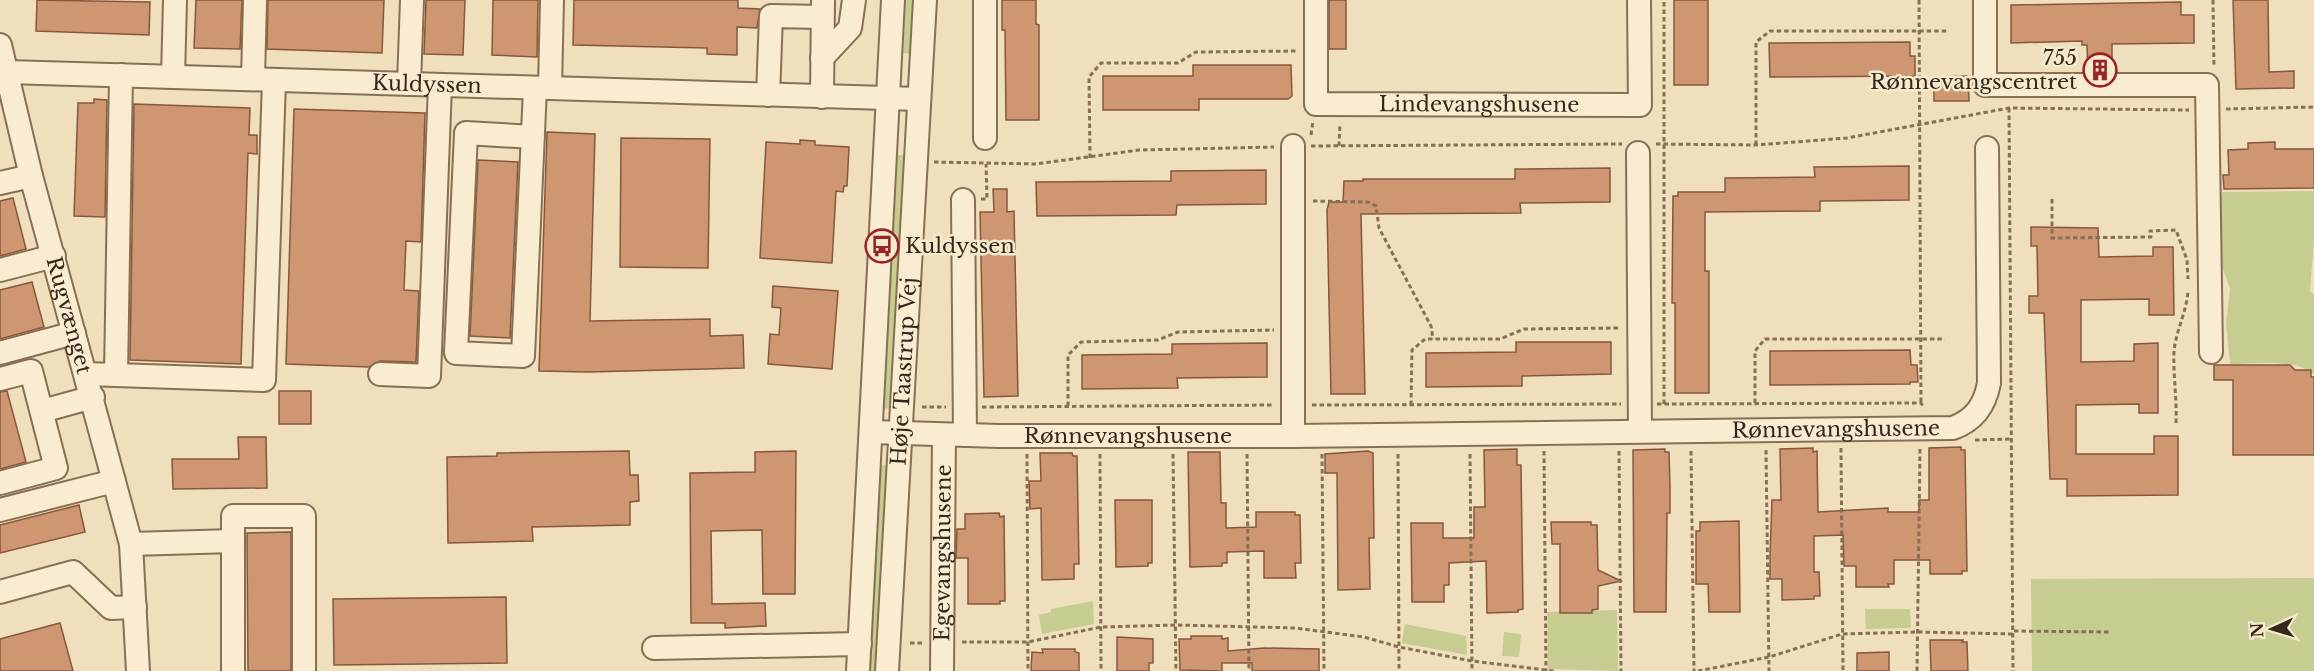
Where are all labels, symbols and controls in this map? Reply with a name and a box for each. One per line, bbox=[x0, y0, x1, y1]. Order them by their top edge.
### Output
place label: 755 Rønnevangscentret bbox=[1870, 45, 2077, 95]
building icon: 755 Rønnevangscentret bbox=[2082, 52, 2118, 88]
street label: Kuldyssen bbox=[372, 70, 482, 99]
street label: Lindevangshusene bbox=[1379, 91, 1579, 118]
bus stop icon: Kuldyssen bbox=[864, 228, 900, 264]
place label: Kuldyssen bbox=[905, 233, 1015, 259]
street label: Rugvænget bbox=[40, 254, 97, 377]
street label: Høje Taastrup Vej bbox=[886, 277, 922, 466]
street label: Rønnevangshusene bbox=[1732, 415, 1940, 444]
street label: Rønnevangshusene bbox=[1024, 423, 1232, 449]
street label: Egevangshusene bbox=[929, 464, 957, 642]
north arrow bbox=[2242, 599, 2302, 659]
text: N bbox=[2247, 622, 2268, 638]

